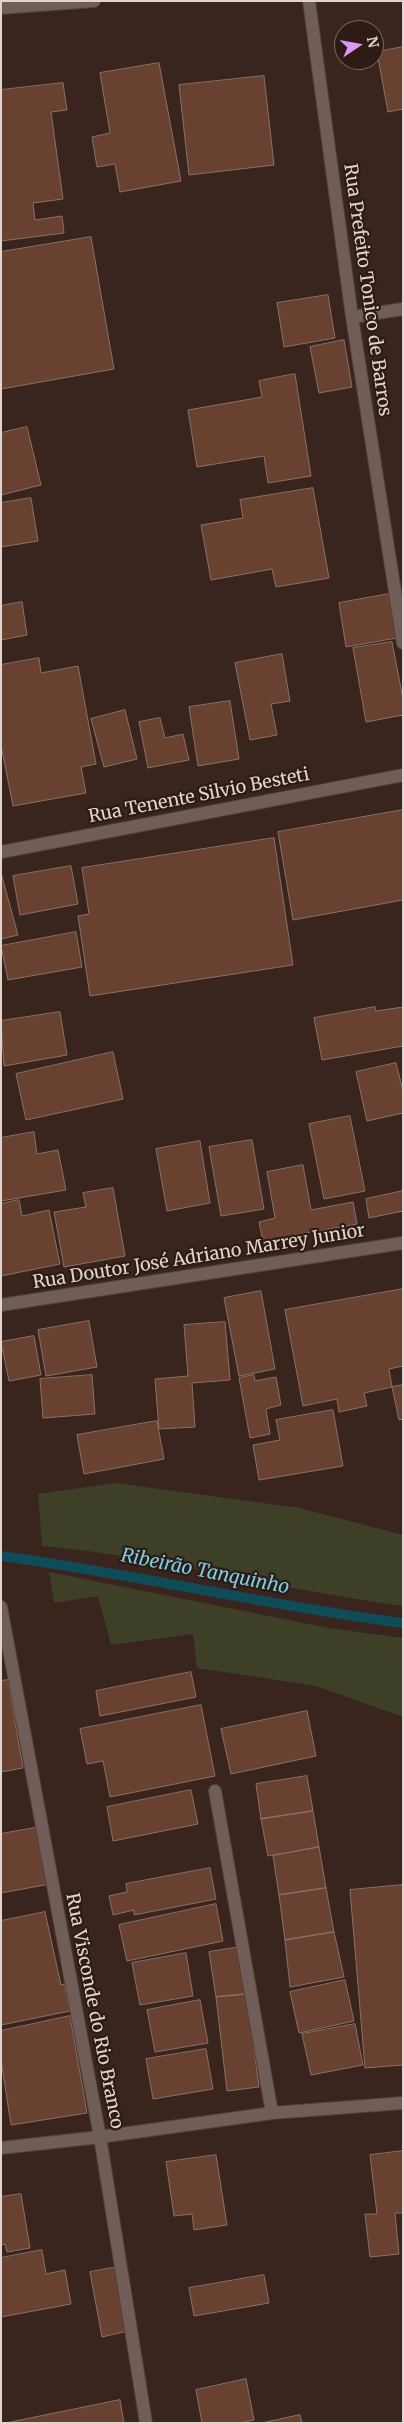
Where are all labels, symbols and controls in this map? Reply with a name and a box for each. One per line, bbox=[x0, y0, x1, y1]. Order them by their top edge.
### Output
north arrow bbox=[334, 20, 384, 70]
text: N bbox=[363, 35, 383, 49]
street label: Rua Prefeito Tonico de Barros bbox=[339, 162, 395, 418]
street label: Rua Tenente Silvio Besteti bbox=[87, 764, 311, 828]
street label: Rua Doutor José Adriano Marrey Junior bbox=[31, 1220, 367, 1294]
water label: Ribeirão Tanquinho bbox=[119, 1545, 291, 1599]
street label: Rua Visconde do Rio Branco bbox=[61, 1891, 127, 2131]

